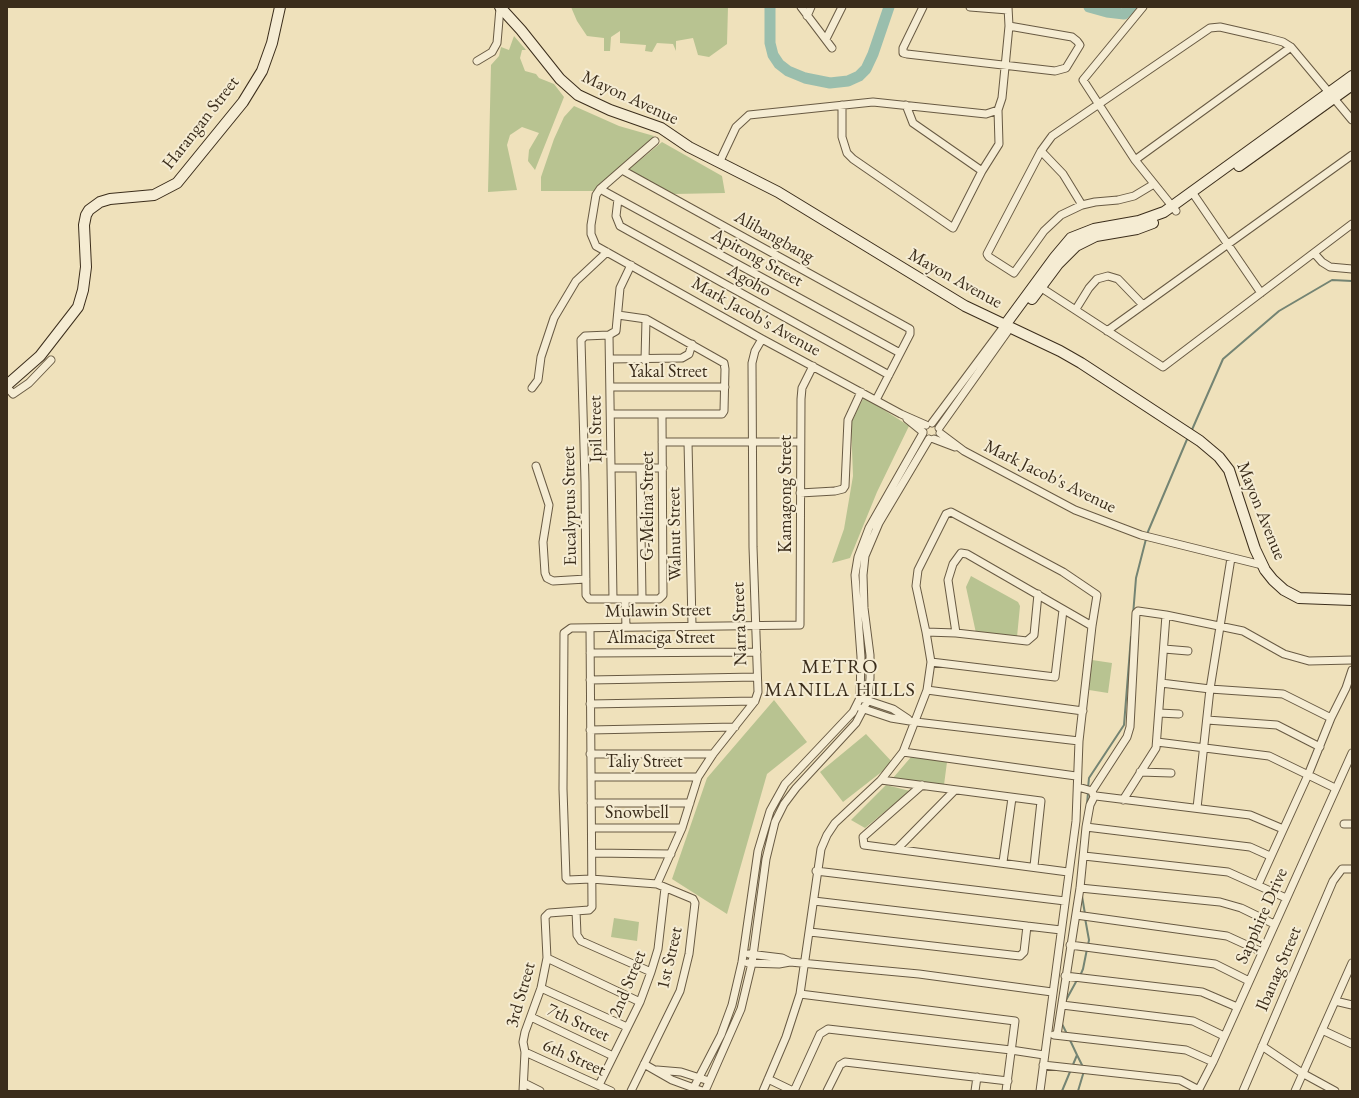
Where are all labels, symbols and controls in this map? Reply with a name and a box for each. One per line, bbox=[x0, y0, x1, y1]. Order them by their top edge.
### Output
street label: Mayon Avenue bbox=[578, 66, 682, 130]
street label: Harangan Street bbox=[158, 72, 244, 174]
street label: Alibangbang bbox=[730, 206, 818, 268]
street label: Apitong Street bbox=[707, 224, 807, 292]
street label: Mayon Avenue bbox=[904, 244, 1006, 314]
street label: Agoho bbox=[723, 260, 775, 302]
street label: Mark Jacob's Avenue bbox=[688, 273, 824, 361]
street label: Yakal Street bbox=[629, 361, 707, 383]
street label: Ipil Street bbox=[585, 395, 607, 463]
street label: Kamagong Street bbox=[775, 435, 797, 553]
street label: Mark Jacob's Avenue bbox=[980, 436, 1120, 518]
street label: Eucalyptus Street bbox=[558, 446, 582, 566]
street label: G-Melina Street bbox=[637, 451, 659, 561]
street label: Mayon Avenue bbox=[1232, 459, 1290, 563]
street label: Walnut Street bbox=[663, 487, 687, 581]
street label: Narra Street bbox=[728, 582, 752, 666]
street label: Mulawin Street bbox=[605, 599, 711, 623]
street label: Almaciga Street bbox=[607, 627, 715, 649]
district label: METRO MANILA HILLS bbox=[764, 656, 916, 703]
street label: Taliy Street bbox=[605, 751, 683, 773]
street label: Snowbell bbox=[605, 802, 669, 824]
street label: Sapphire Drive bbox=[1231, 865, 1293, 967]
street label: Ibanag Street bbox=[1252, 923, 1306, 1015]
street label: 1st Street bbox=[652, 925, 688, 991]
street label: 2nd Street bbox=[605, 947, 651, 1021]
street label: 3rd Street bbox=[501, 960, 541, 1030]
street label: 7th Street bbox=[543, 999, 613, 1047]
street label: 6th Street bbox=[539, 1035, 609, 1081]

